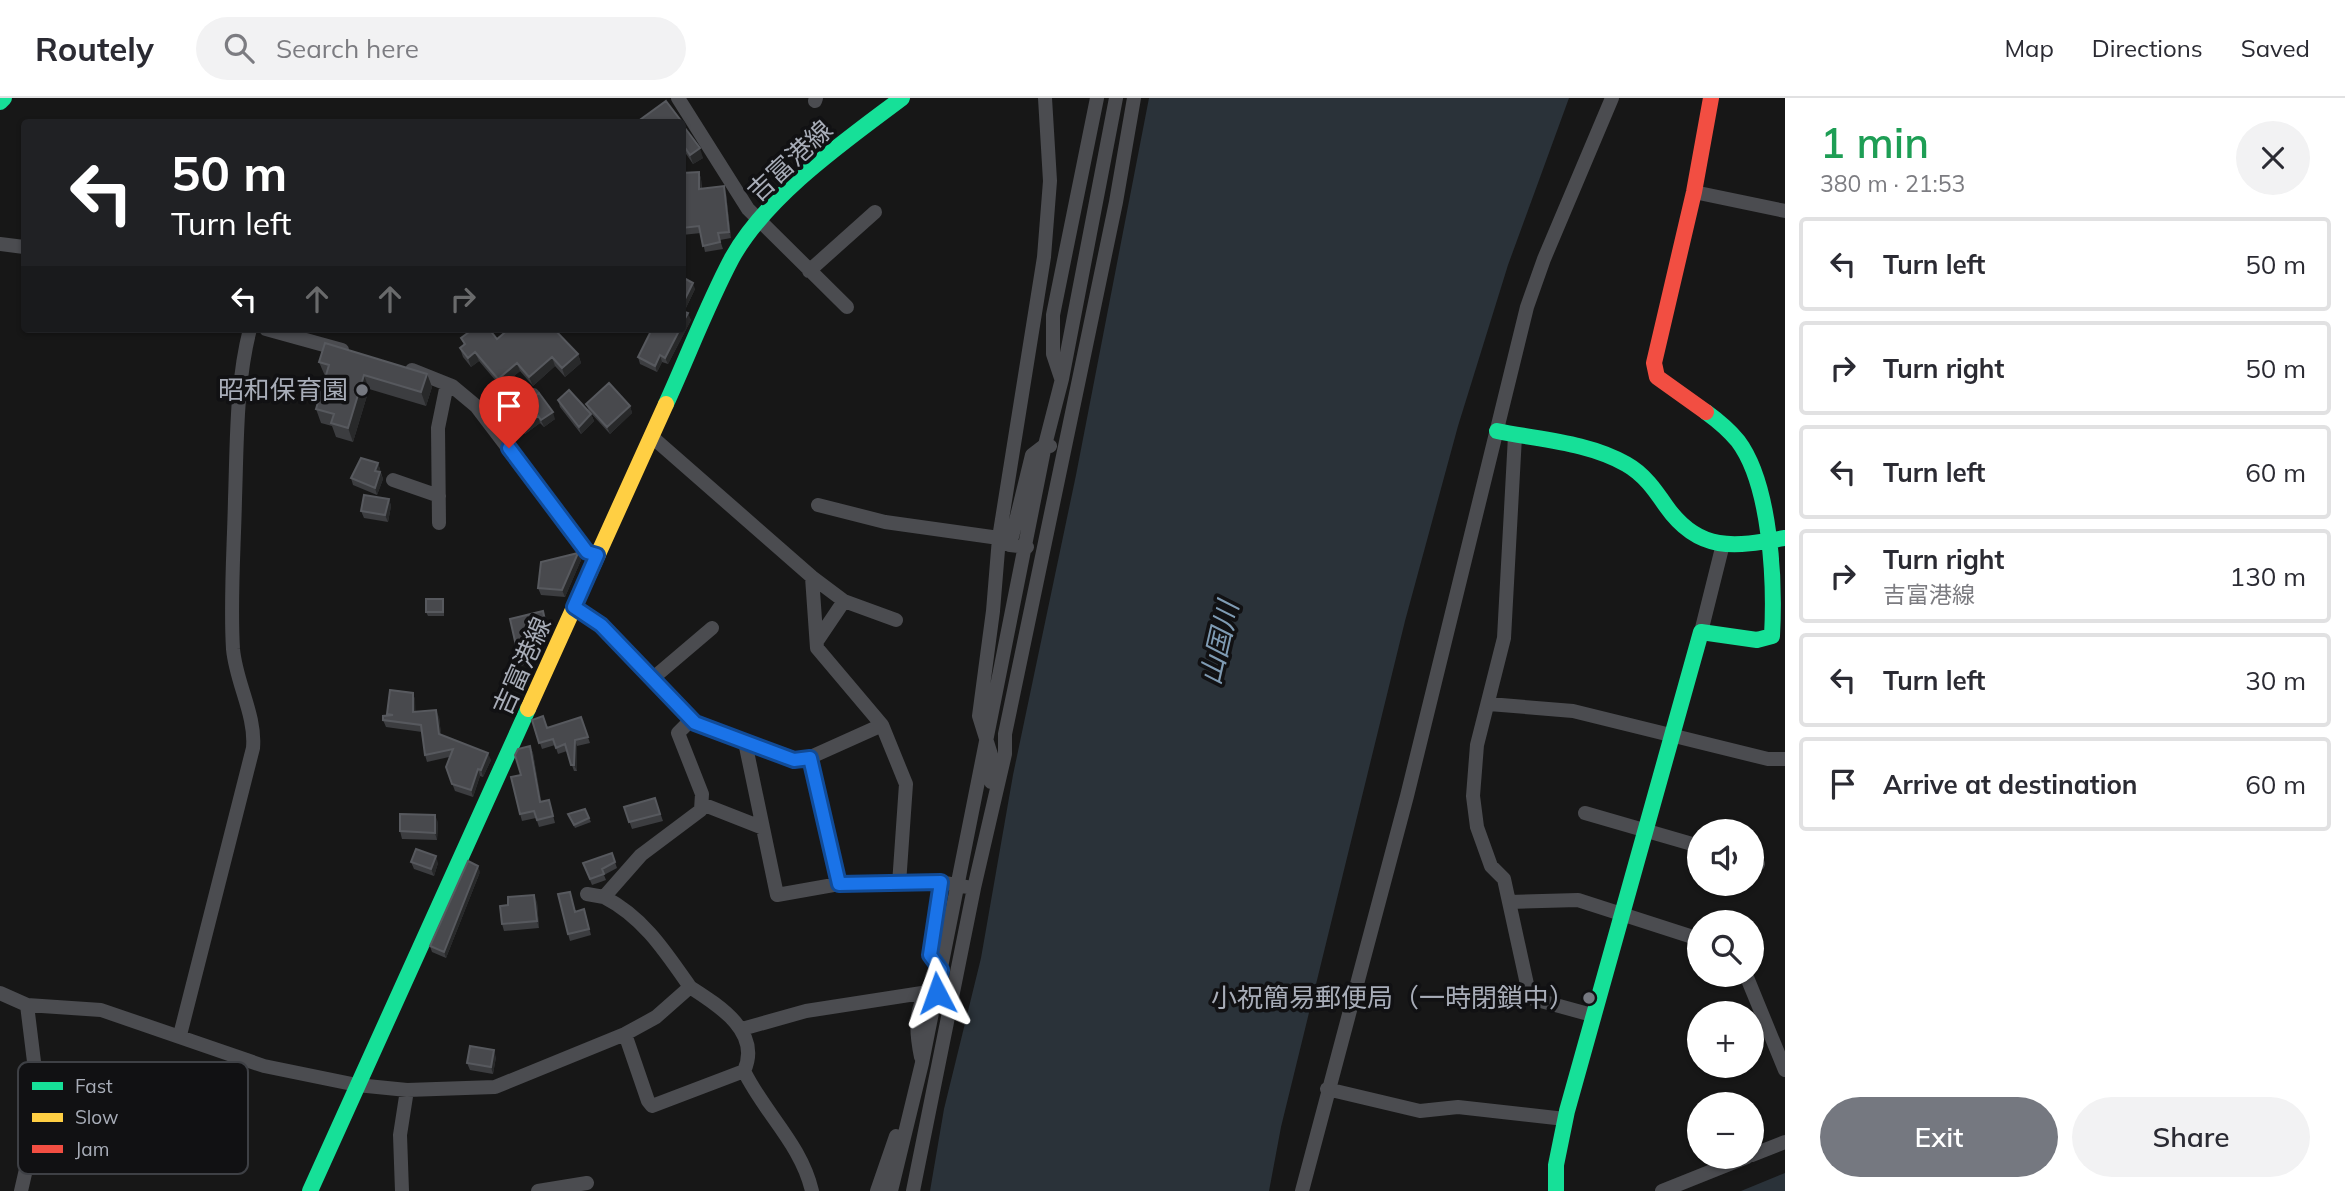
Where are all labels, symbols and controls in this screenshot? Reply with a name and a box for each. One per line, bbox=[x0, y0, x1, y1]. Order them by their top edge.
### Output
search box bbox=[196, 17, 686, 80]
text: Routely bbox=[35, 28, 154, 69]
icon: search bbox=[220, 29, 258, 67]
text: Search here bbox=[276, 32, 419, 65]
text: Map bbox=[2004, 33, 2054, 63]
text: Directions bbox=[2092, 33, 2203, 63]
text: Saved bbox=[2241, 33, 2310, 63]
street label: 吉富港線 bbox=[740, 113, 839, 208]
text: 1 min bbox=[1820, 116, 1929, 169]
button: close bbox=[2236, 121, 2310, 195]
text: 50 m bbox=[171, 142, 287, 203]
icon: left bbox=[56, 147, 147, 238]
text: 380 m · 21:53 bbox=[1820, 169, 1965, 198]
text: Turn left bbox=[171, 203, 291, 243]
icon: left bbox=[1824, 245, 1862, 283]
text: Turn left bbox=[1883, 248, 1985, 281]
text: 50 m bbox=[2245, 248, 2306, 281]
icon: left bbox=[225, 280, 263, 318]
icon: ahead bbox=[298, 280, 336, 318]
icon: ahead bbox=[371, 280, 409, 318]
icon: right bbox=[444, 280, 482, 318]
icon: right bbox=[1824, 349, 1862, 387]
text: Turn right bbox=[1883, 352, 2004, 385]
text: 50 m bbox=[2245, 352, 2306, 385]
place label: 昭和保育園 bbox=[218, 373, 348, 406]
pin bbox=[479, 376, 539, 448]
marker: 昭和保育園 bbox=[354, 382, 370, 398]
icon: arrive bbox=[490, 387, 528, 425]
icon: left bbox=[1824, 453, 1862, 491]
text: Turn left bbox=[1883, 456, 1985, 489]
text: 60 m bbox=[2245, 456, 2306, 489]
text: Turn right bbox=[1883, 543, 2004, 576]
icon: right bbox=[1824, 557, 1862, 595]
text: 130 m bbox=[2230, 560, 2306, 593]
text: 吉富港線 bbox=[1883, 580, 1975, 609]
water label: 山国川 bbox=[1192, 595, 1246, 688]
street label: 吉富港線 bbox=[485, 612, 558, 720]
icon: left bbox=[1824, 661, 1862, 699]
text: Turn left bbox=[1883, 664, 1985, 697]
text: 30 m bbox=[2245, 664, 2306, 697]
icon: arrive bbox=[1824, 765, 1862, 803]
text: Arrive at destination bbox=[1883, 768, 2138, 801]
text: 60 m bbox=[2245, 768, 2306, 801]
map controls bbox=[1687, 819, 1764, 1169]
button: sound bbox=[1687, 819, 1764, 896]
button: search bbox=[1687, 910, 1764, 987]
position arrow bbox=[900, 956, 974, 1030]
place label: 小祝簡易郵便局（一時閉鎖中） bbox=[1211, 981, 1575, 1014]
marker: 小祝簡易郵便局（一時閉鎖中） bbox=[1581, 990, 1597, 1006]
button: + bbox=[1687, 1001, 1764, 1078]
legend bbox=[18, 1062, 248, 1174]
text: Fast bbox=[75, 1074, 113, 1098]
button: − bbox=[1687, 1092, 1764, 1169]
button: Exit bbox=[1820, 1097, 2058, 1177]
button: Share bbox=[2072, 1097, 2310, 1177]
text: Slow bbox=[75, 1105, 119, 1129]
text: Jam bbox=[75, 1137, 109, 1161]

